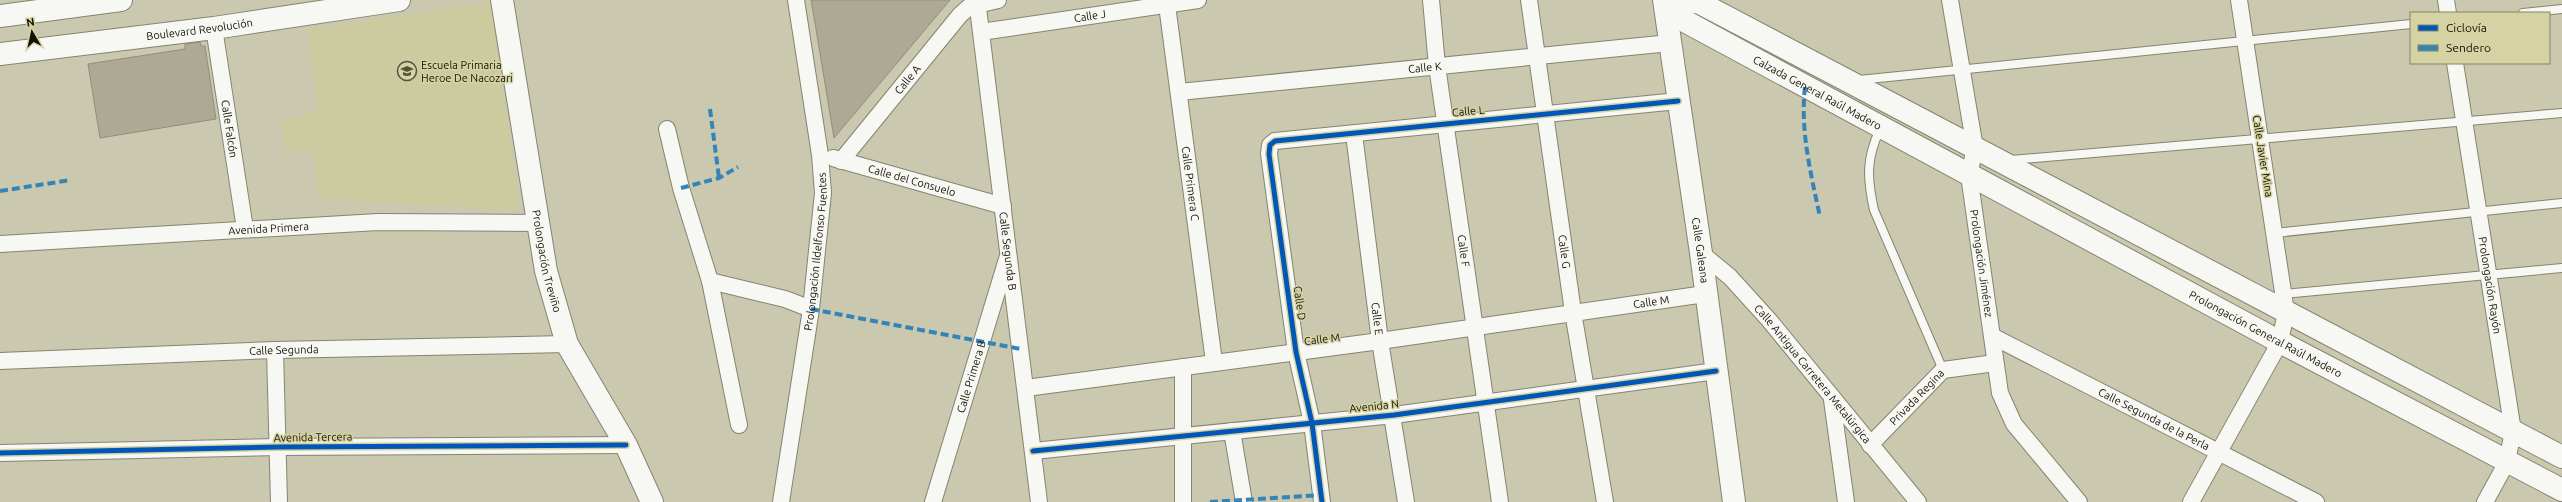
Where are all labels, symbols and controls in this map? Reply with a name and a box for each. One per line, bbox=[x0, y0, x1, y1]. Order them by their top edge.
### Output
street label: Calle J bbox=[1073, 8, 1107, 24]
north arrow bbox=[12, 12, 52, 52]
legend bbox=[2410, 12, 2550, 64]
text: N bbox=[25, 16, 35, 29]
street label: Boulevard Revolución bbox=[146, 16, 254, 42]
text: Ciclovía bbox=[2446, 21, 2487, 34]
text: Sendero bbox=[2446, 41, 2491, 54]
street label: Calzada General Raúl Madero bbox=[1751, 53, 1884, 132]
place label: Escuela Primaria Heroe De Nacozari bbox=[421, 59, 513, 84]
school or university icon: Escuela Primaria Heroe De Nacozari bbox=[396, 60, 418, 82]
street label: Calle K bbox=[1408, 60, 1442, 75]
street label: Calle A bbox=[892, 62, 923, 97]
street label: Calle Falcón bbox=[219, 99, 240, 159]
street label: Calle L bbox=[1451, 104, 1485, 118]
street label: Calle Javier Mina bbox=[2251, 114, 2275, 198]
street label: Calle Primera C bbox=[1180, 146, 1201, 222]
street label: Calle del Consuelo bbox=[867, 162, 957, 198]
street label: Prolongación Ildelfonso Fuentes bbox=[802, 172, 829, 332]
street label: Prolongación Treviño bbox=[530, 209, 564, 314]
street label: Prolongación Jiménez bbox=[1968, 209, 1995, 318]
street label: Calle Segunda B bbox=[997, 211, 1019, 291]
street label: Calle Galeana bbox=[1690, 217, 1711, 284]
street label: Avenida Primera bbox=[228, 220, 309, 237]
street label: Calle F bbox=[1455, 234, 1472, 268]
street label: Calle G bbox=[1556, 234, 1573, 269]
street label: Prolongación Rayón bbox=[2476, 236, 2504, 335]
street label: Calle D bbox=[1292, 285, 1308, 321]
street label: Prolongación General Raúl Madero bbox=[2187, 288, 2344, 379]
street label: Calle M bbox=[1632, 293, 1670, 310]
street label: Calle E bbox=[1369, 301, 1385, 336]
street label: Calle Antigua Carretera Metalúrgica bbox=[1752, 302, 1873, 446]
street label: Calle M bbox=[1303, 331, 1341, 347]
street label: Calle Primera B bbox=[954, 339, 988, 414]
street label: Calle Segunda bbox=[249, 343, 319, 357]
street label: Privada Regina bbox=[1887, 367, 1946, 427]
street label: Calle Segunda de la Perla bbox=[2096, 385, 2212, 452]
street label: Avenida N bbox=[1349, 397, 1399, 415]
street label: Avenida Tercera bbox=[274, 430, 352, 444]

